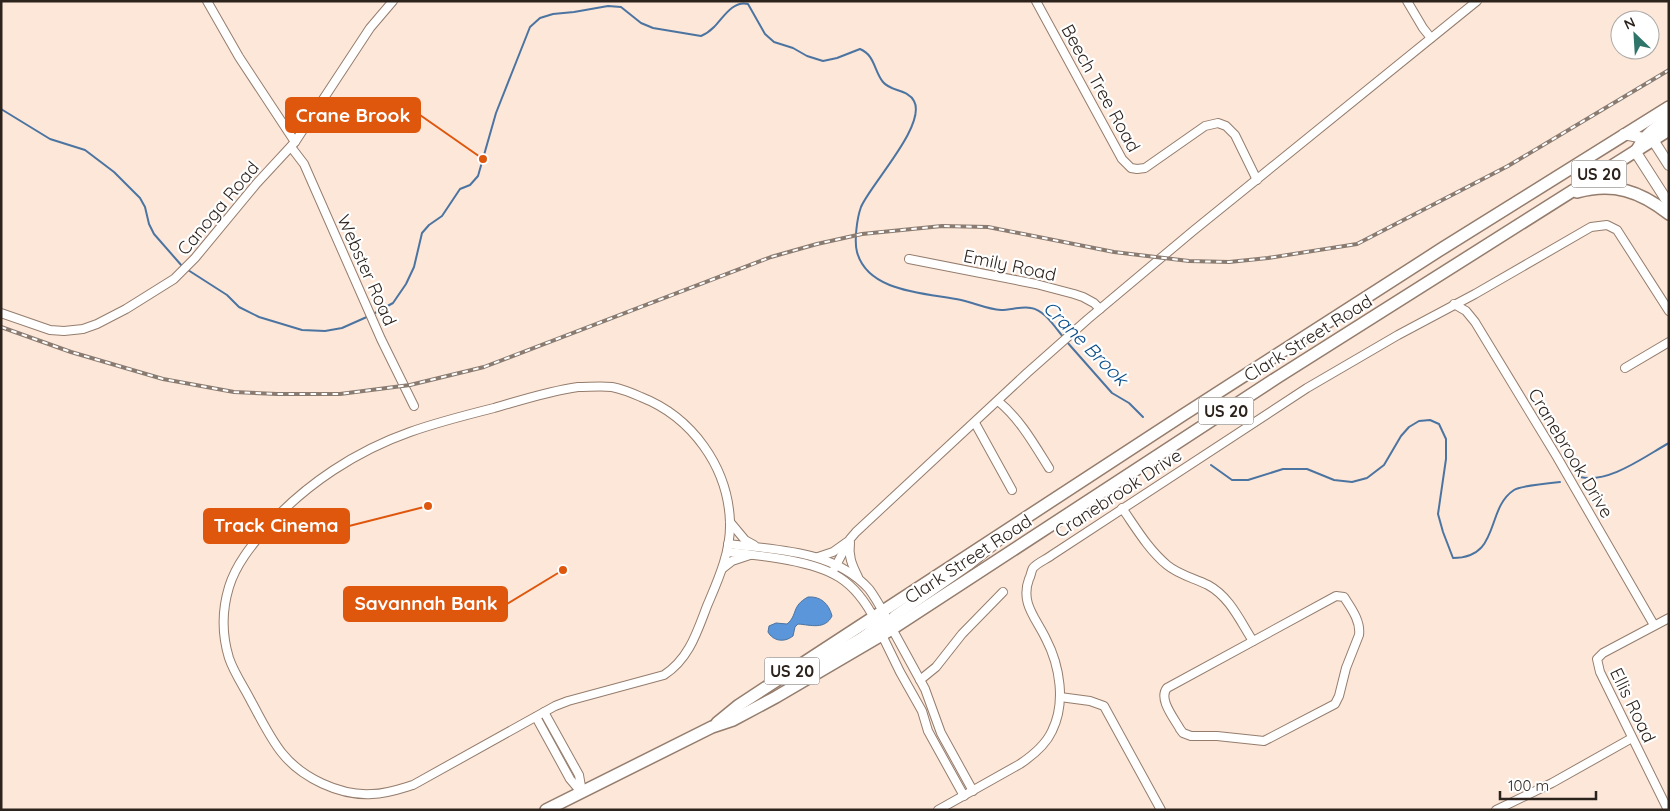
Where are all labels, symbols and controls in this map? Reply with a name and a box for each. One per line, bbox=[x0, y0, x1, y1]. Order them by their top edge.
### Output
north arrow bbox=[1610, 10, 1660, 60]
text: N bbox=[1621, 13, 1638, 34]
street label: Beech Tree Road bbox=[1056, 20, 1146, 156]
callout: Crane Brook bbox=[286, 98, 420, 132]
text: Crane Brook bbox=[296, 103, 410, 127]
street label: Canoga Road bbox=[172, 156, 264, 260]
road number: US 20 bbox=[1572, 160, 1626, 188]
street label: Webster Road bbox=[332, 211, 402, 329]
street label: Emily Road bbox=[962, 244, 1058, 286]
street label: Clark Street Road bbox=[1240, 289, 1376, 387]
water label: Crane Brook bbox=[1039, 296, 1135, 392]
street label: Cranebrook Drive bbox=[1523, 384, 1619, 522]
road number: US 20 bbox=[1198, 398, 1254, 424]
street label: Cranebrook Drive bbox=[1050, 443, 1186, 543]
callout: Track Cinema bbox=[204, 509, 349, 543]
street label: Clark Street Road bbox=[900, 509, 1036, 609]
text: Track Cinema bbox=[213, 513, 339, 537]
callout: Savannah Bank bbox=[344, 587, 507, 621]
text: Savannah Bank bbox=[354, 591, 498, 615]
road number: US 20 bbox=[764, 658, 820, 684]
street label: Ellis Road bbox=[1605, 664, 1661, 746]
scale bar bbox=[1500, 768, 1596, 800]
text: 100 m bbox=[1508, 776, 1549, 795]

